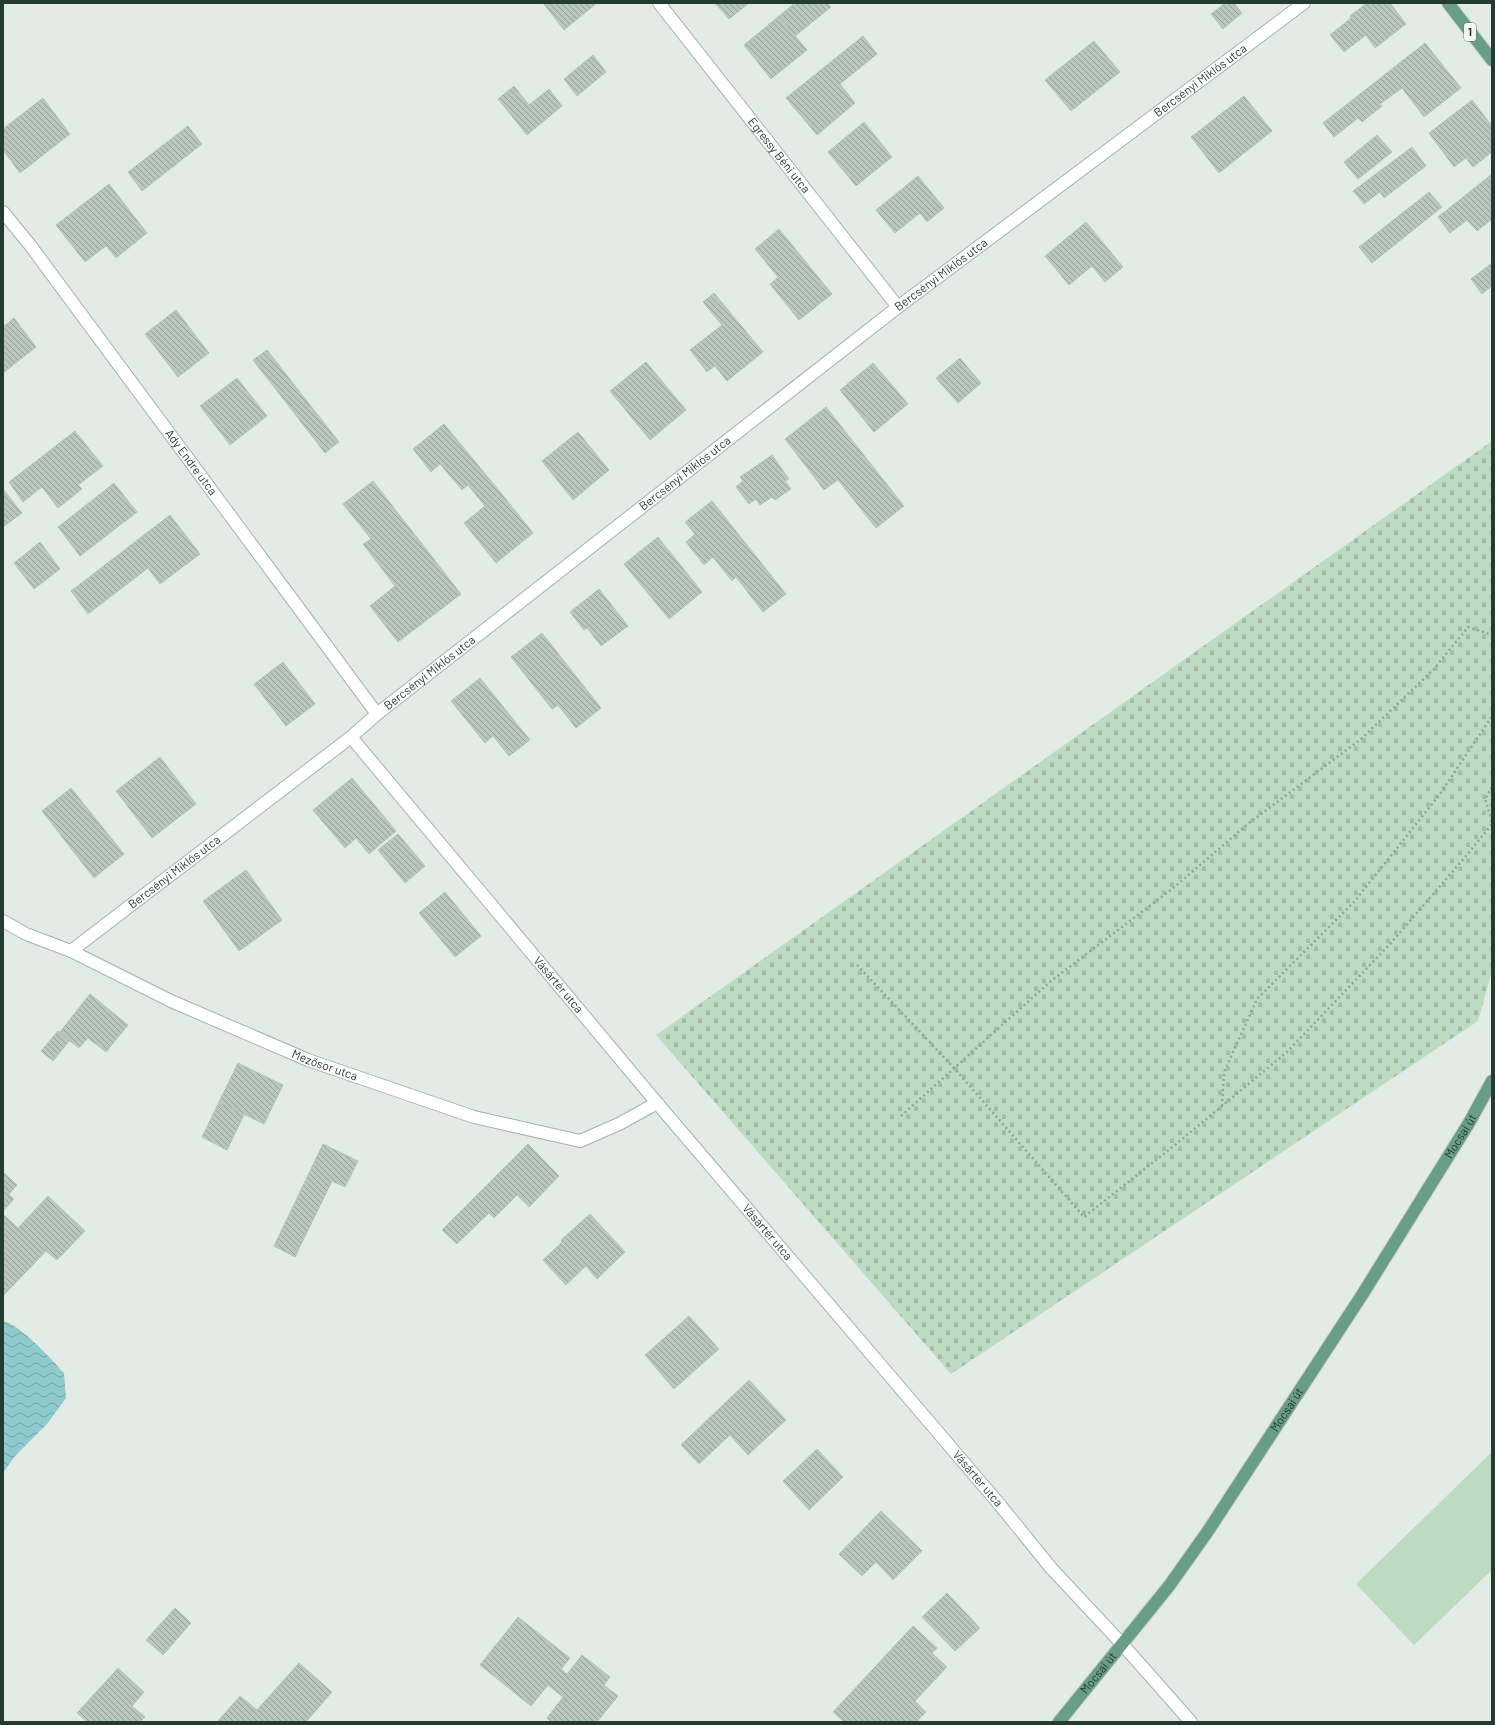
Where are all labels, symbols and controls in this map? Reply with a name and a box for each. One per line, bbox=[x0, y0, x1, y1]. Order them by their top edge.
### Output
road number: 1 bbox=[1464, 23, 1476, 41]
street label: Bercsényi Miklós utca bbox=[1151, 41, 1249, 119]
street label: Egressy Béni utca bbox=[746, 114, 814, 195]
street label: Bercsényi Miklós utca bbox=[891, 235, 990, 313]
street label: Ady Endre utca bbox=[163, 426, 220, 497]
street label: Bercsényi Miklós utca bbox=[636, 433, 733, 513]
street label: Bercsényi Miklós utca bbox=[381, 632, 478, 712]
street label: Bercsényi Miklós utca bbox=[125, 832, 222, 911]
street label: Vásártér utca bbox=[531, 953, 587, 1015]
street label: Mezősor utca bbox=[290, 1046, 360, 1083]
street label: Mocsai út bbox=[1441, 1111, 1479, 1161]
street label: Vásártér utca bbox=[740, 1201, 796, 1263]
street label: Mocsai út bbox=[1267, 1385, 1306, 1434]
street label: Vásártér utca bbox=[950, 1447, 1006, 1509]
street label: Mocsai út bbox=[1077, 1649, 1119, 1696]

